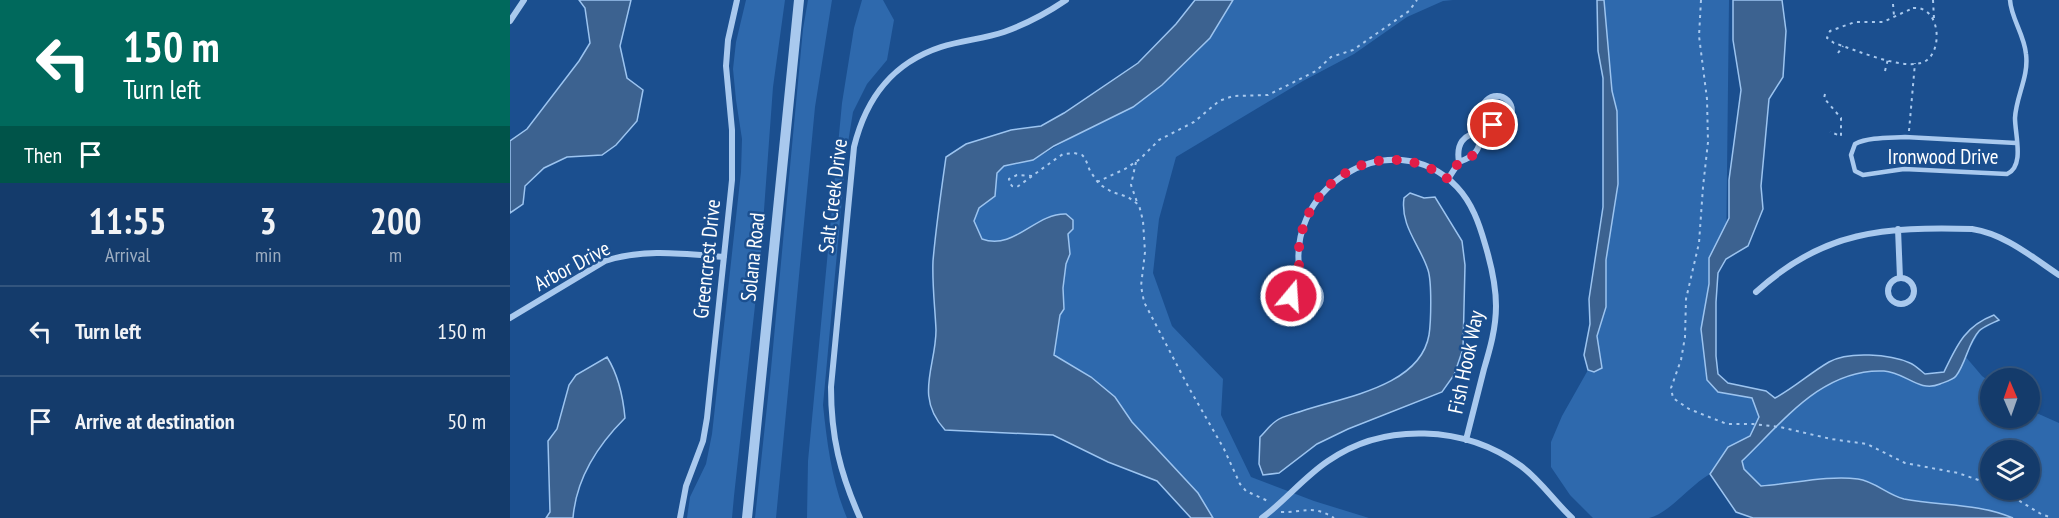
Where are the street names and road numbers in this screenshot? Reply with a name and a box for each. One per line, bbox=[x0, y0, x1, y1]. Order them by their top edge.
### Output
street label: Salt Creek Drive bbox=[812, 137, 853, 255]
street label: Ironwood Drive bbox=[1888, 143, 1999, 170]
street label: Greencrest Drive bbox=[687, 198, 726, 320]
street label: Solana Road bbox=[734, 211, 771, 303]
street label: Arbor Drive bbox=[529, 234, 614, 297]
street label: Fish Hook Way bbox=[1441, 308, 1490, 416]

